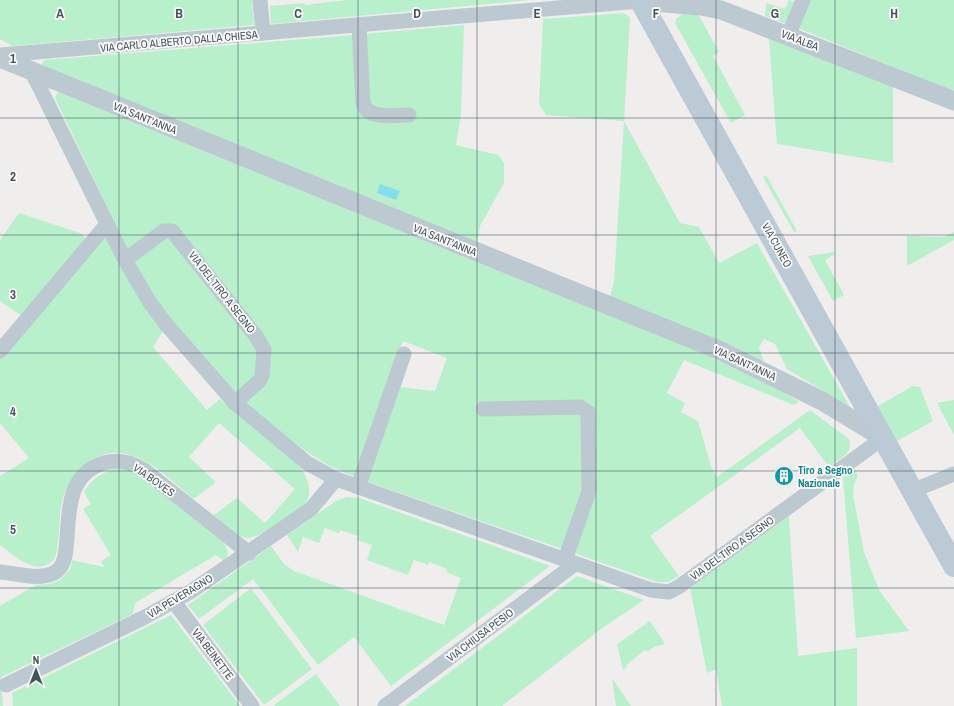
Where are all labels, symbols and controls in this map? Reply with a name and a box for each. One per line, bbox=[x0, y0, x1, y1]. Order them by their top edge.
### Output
text: A bbox=[56, 5, 64, 22]
text: B bbox=[175, 5, 183, 22]
text: C bbox=[294, 5, 302, 22]
text: D bbox=[413, 5, 421, 22]
text: E bbox=[533, 5, 541, 22]
text: F bbox=[653, 5, 660, 22]
text: G bbox=[771, 5, 779, 22]
text: H bbox=[890, 5, 898, 22]
street label: VIA ALBA bbox=[779, 26, 822, 54]
street label: VIA CARLO ALBERTO DALLA CHIESA bbox=[100, 27, 259, 55]
text: 1 bbox=[10, 50, 16, 67]
street label: VIA SANT'ANNA bbox=[111, 99, 180, 137]
text: 2 bbox=[10, 168, 16, 185]
street label: VIA CUNEO bbox=[759, 220, 795, 270]
street label: VIA SANT'ANNA bbox=[411, 221, 480, 259]
street label: VIA DEL TIRO A SEGNO bbox=[186, 248, 258, 336]
text: 3 bbox=[10, 286, 16, 303]
street label: VIA SANT'ANNA bbox=[711, 342, 779, 384]
text: 4 bbox=[10, 403, 16, 420]
street label: VIA BOVES bbox=[130, 461, 178, 499]
place label: Tiro a Segno Nazionale bbox=[798, 463, 853, 490]
building icon: Tiro a Segno Nazionale bbox=[773, 465, 795, 487]
street label: VIA DEL TIRO A SEGNO bbox=[687, 513, 777, 583]
text: 5 bbox=[10, 521, 16, 538]
street label: VIA PEVERAGNO bbox=[145, 571, 215, 621]
street label: VIA CHIUSA PESIO bbox=[444, 605, 516, 665]
street label: VIA BEINETTE bbox=[189, 626, 237, 682]
north arrow bbox=[16, 650, 56, 690]
text: N bbox=[33, 653, 39, 667]

